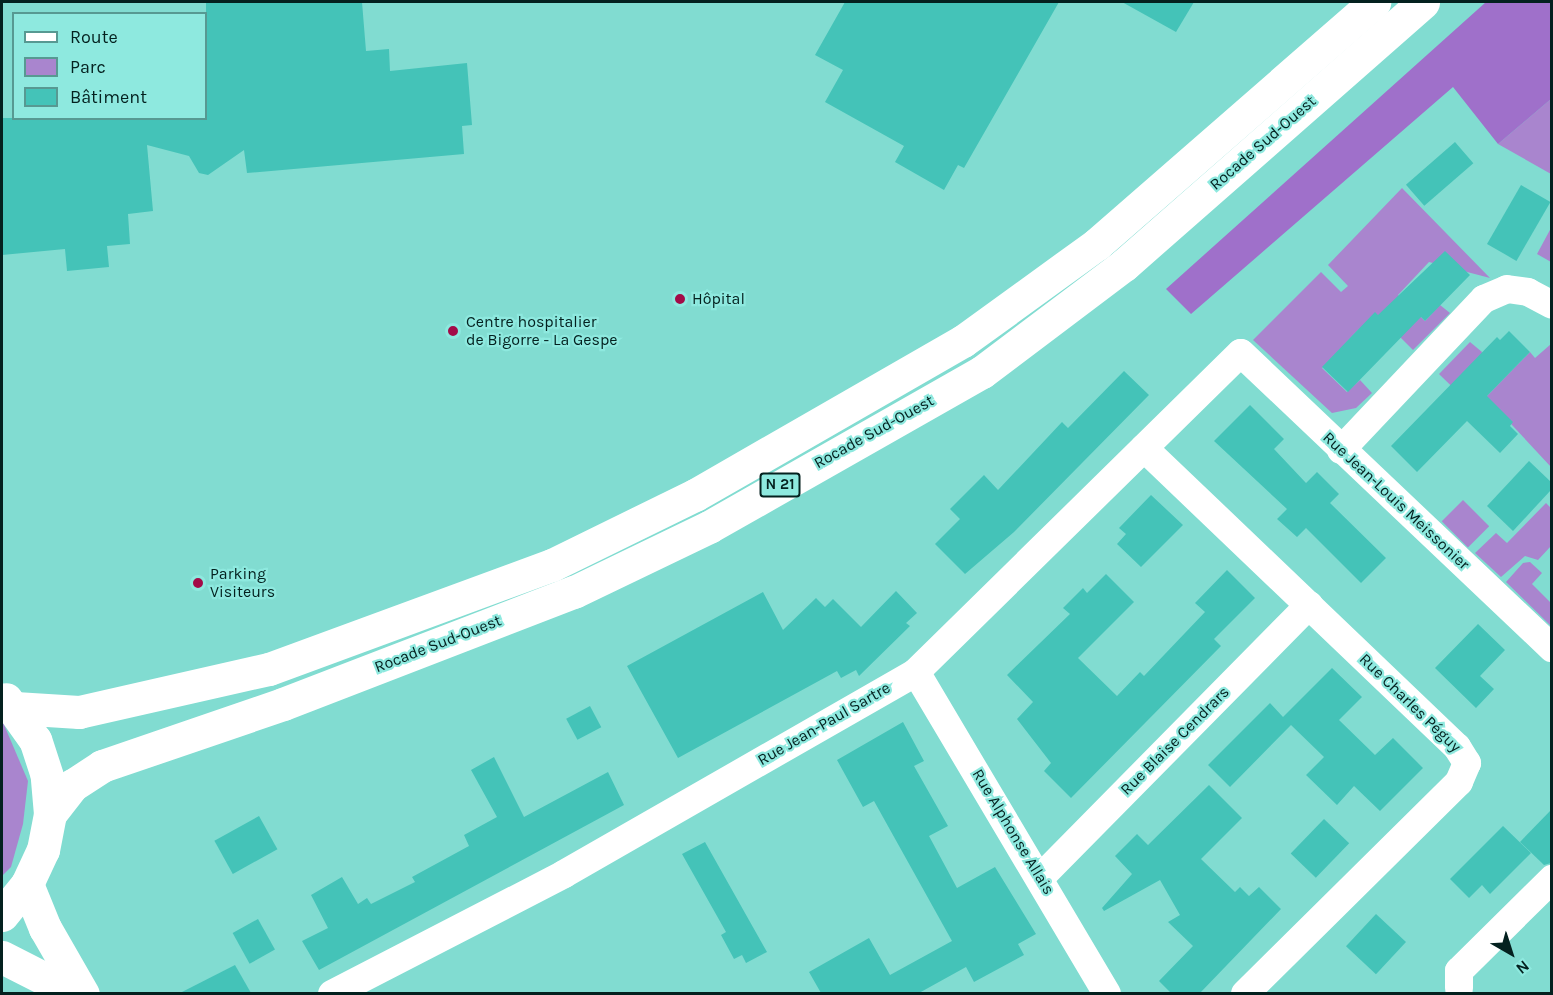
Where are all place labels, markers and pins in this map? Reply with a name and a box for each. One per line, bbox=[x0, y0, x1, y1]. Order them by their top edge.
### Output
place label: Hôpital bbox=[692, 289, 745, 309]
marker: Hôpital bbox=[673, 292, 687, 306]
place label: Centre hospitalier de Bigorre - La Gespe bbox=[466, 312, 618, 350]
marker: Centre hospitalier de Bigorre - La Gespe bbox=[444, 322, 462, 340]
place label: Parking Visiteurs bbox=[210, 564, 275, 602]
marker: Parking Visiteurs bbox=[191, 576, 205, 590]

